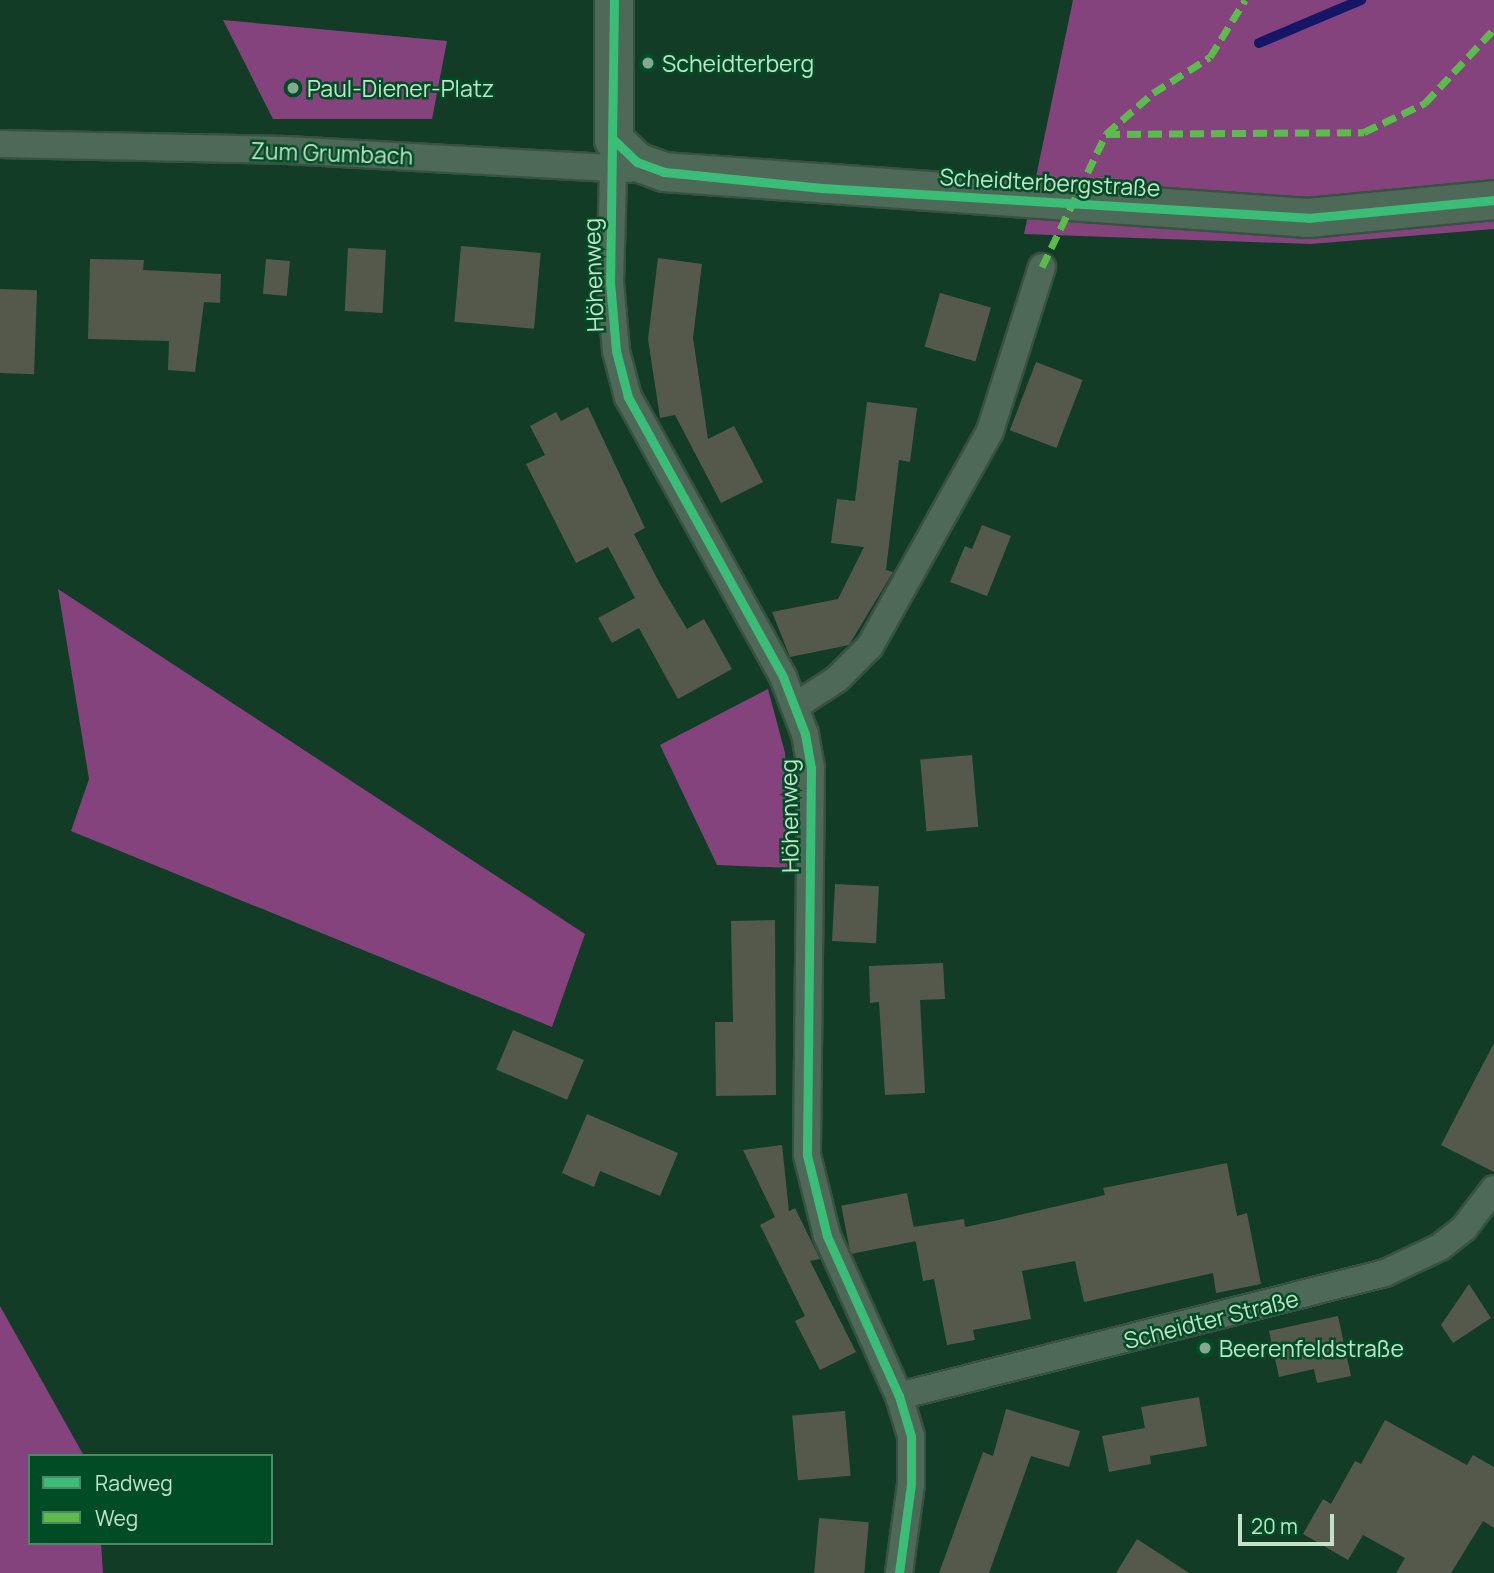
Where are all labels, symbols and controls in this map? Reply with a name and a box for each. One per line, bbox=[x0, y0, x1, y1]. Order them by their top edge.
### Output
place label: Scheidterberg bbox=[662, 49, 814, 77]
marker: Scheidterberg bbox=[640, 55, 656, 71]
place label: Paul-Diener-Platz bbox=[307, 74, 494, 102]
marker: Paul-Diener-Platz bbox=[285, 80, 301, 96]
street label: Zum Grumbach bbox=[250, 136, 414, 170]
street label: Scheidterbergstraße bbox=[939, 162, 1161, 202]
street label: Höhenweg bbox=[577, 218, 609, 332]
street label: Höhenweg bbox=[774, 759, 804, 873]
street label: Scheidter Straße bbox=[1121, 1284, 1301, 1354]
place label: Beerenfeldstraße bbox=[1219, 1334, 1404, 1362]
marker: Beerenfeldstraße bbox=[1197, 1340, 1213, 1356]
legend bbox=[28, 1454, 273, 1545]
text: Radweg bbox=[95, 1469, 173, 1497]
scale bar bbox=[1242, 1500, 1338, 1544]
text: Weg bbox=[95, 1504, 138, 1532]
text: 20 m bbox=[1251, 1512, 1298, 1540]

